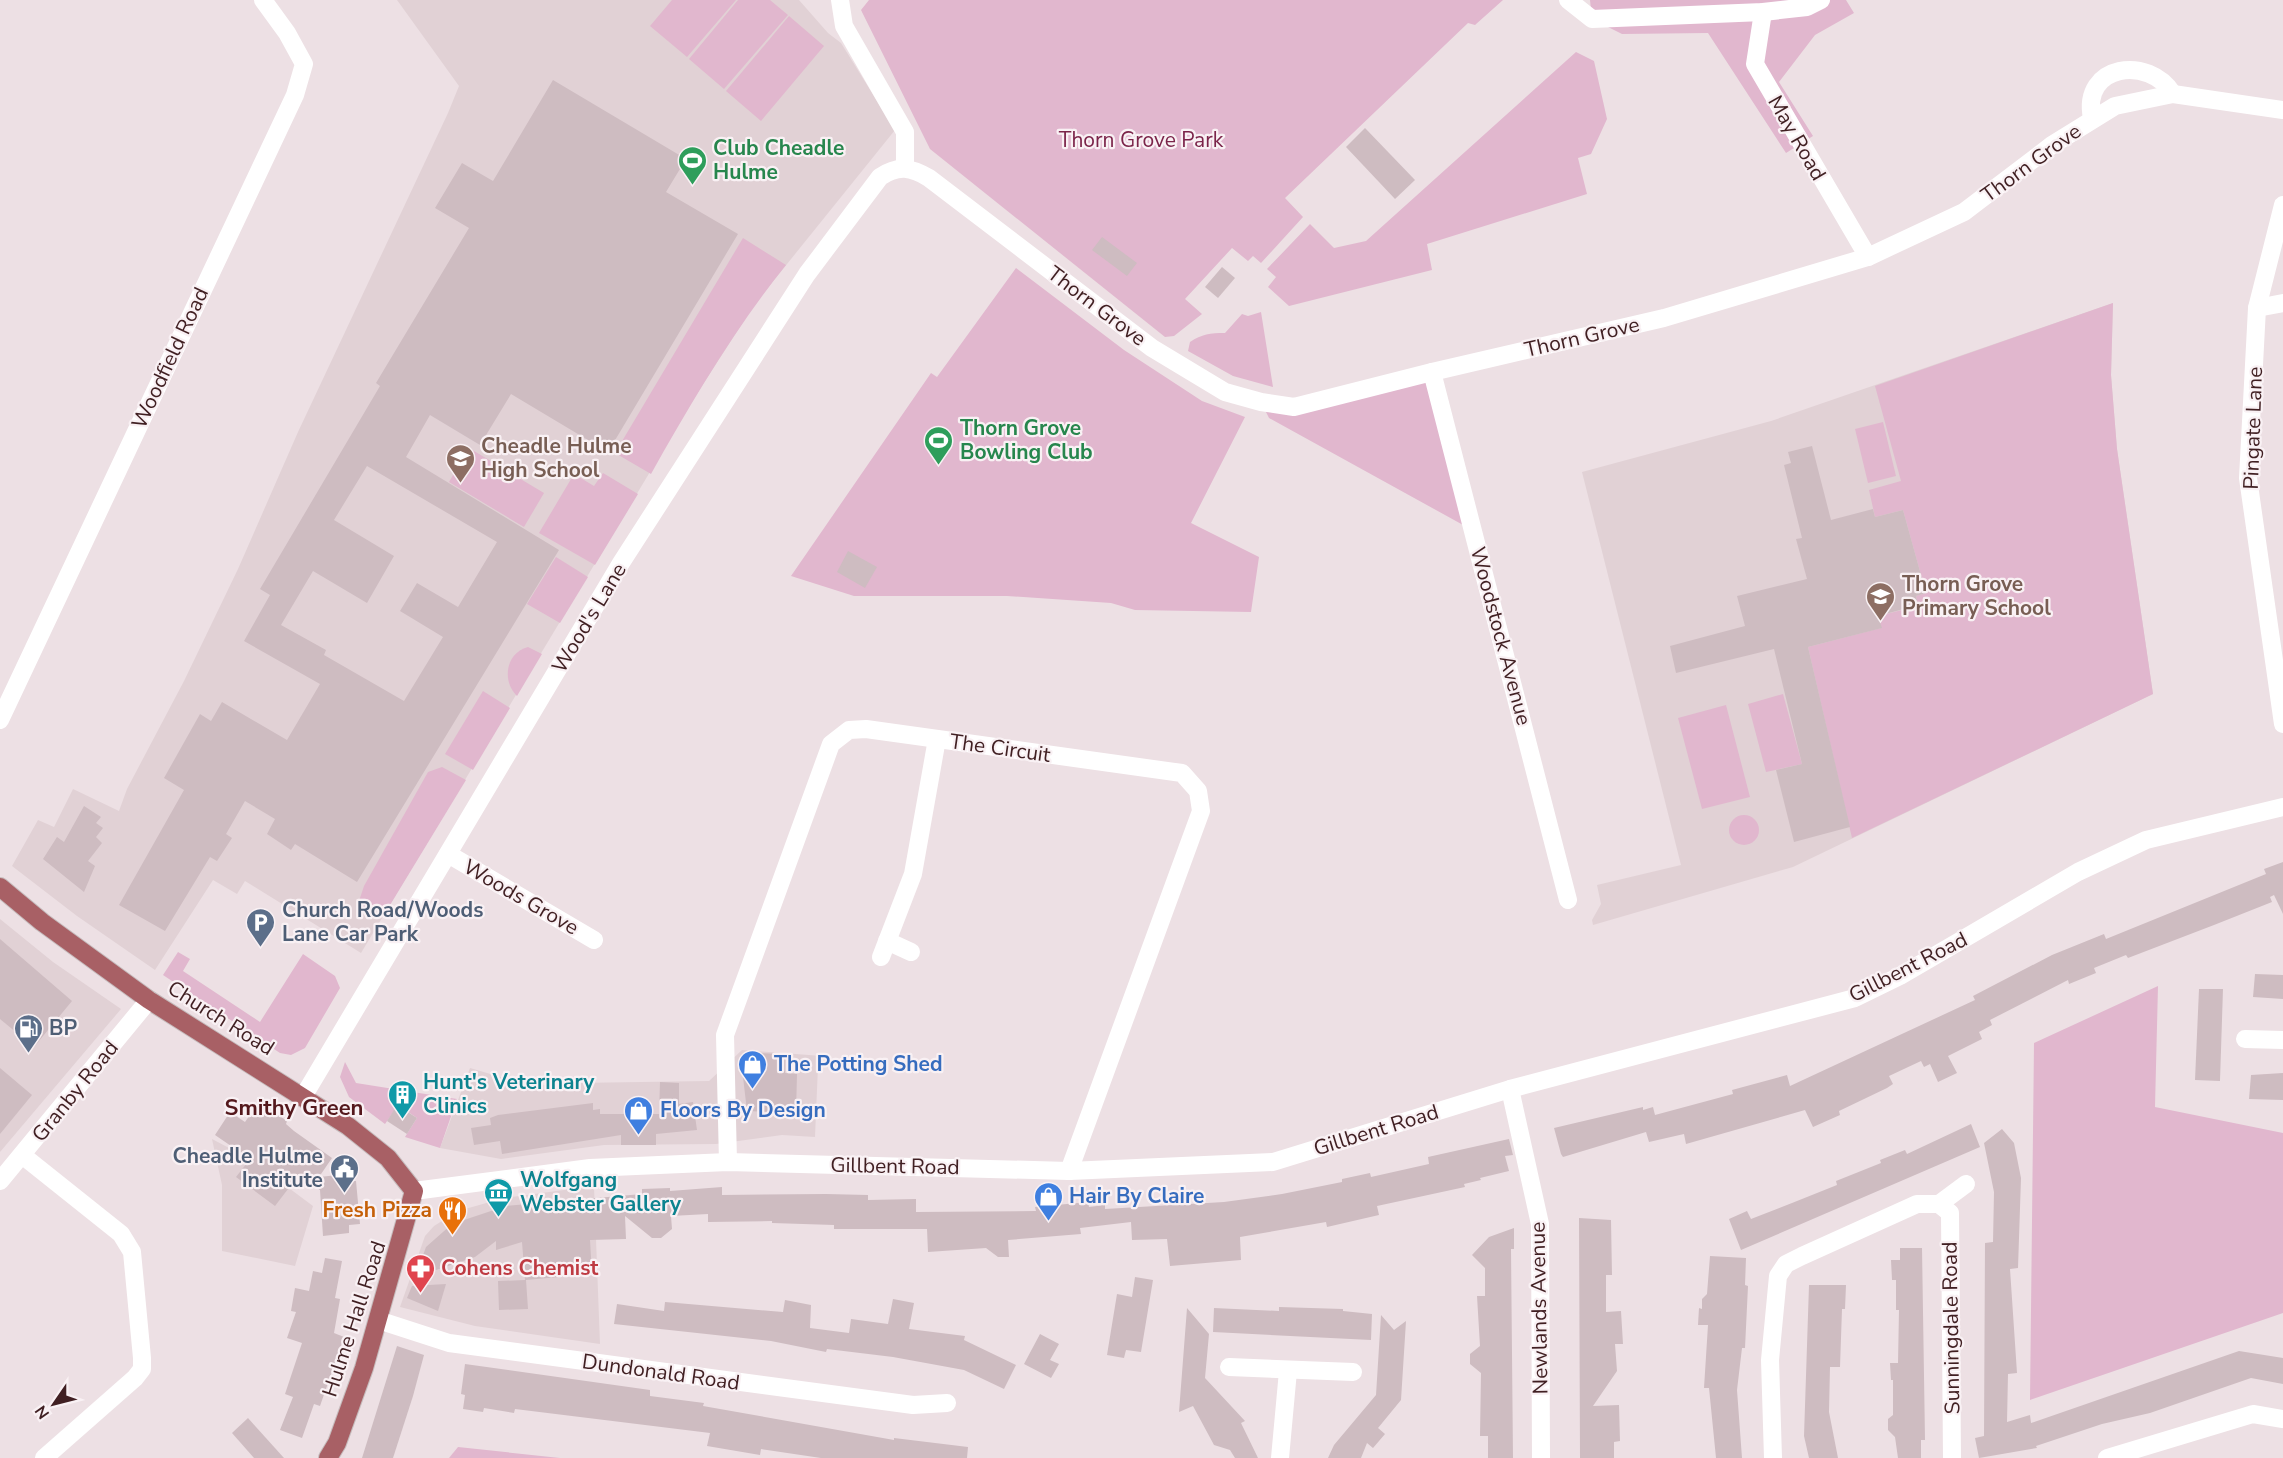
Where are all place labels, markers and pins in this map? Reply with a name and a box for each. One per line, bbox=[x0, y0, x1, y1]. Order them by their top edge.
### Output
place label: Club Cheadle Hulme bbox=[713, 134, 844, 186]
sports icon: Club Cheadle Hulme bbox=[676, 144, 708, 186]
place label: Thorn Grove Bowling Club bbox=[960, 414, 1093, 466]
sports icon: Thorn Grove Bowling Club bbox=[923, 424, 955, 466]
place label: Cheadle Hulme High School bbox=[481, 432, 632, 484]
school or university icon: Cheadle Hulme High School bbox=[444, 442, 476, 484]
place label: Thorn Grove Primary School bbox=[1902, 570, 2051, 622]
school or university icon: Thorn Grove Primary School bbox=[1865, 580, 1897, 622]
place label: Church Road/Woods Lane Car Park bbox=[282, 896, 483, 948]
parking icon: Church Road/Woods Lane Car Park bbox=[245, 906, 277, 948]
fuel station icon: BP bbox=[12, 1012, 44, 1054]
place label: BP bbox=[49, 1014, 77, 1042]
shop icon: The Potting Shed bbox=[737, 1048, 769, 1090]
place label: The Potting Shed bbox=[774, 1050, 943, 1078]
place label: Hunt's Veterinary Clinics bbox=[423, 1068, 595, 1120]
building icon: Hunt's Veterinary Clinics bbox=[386, 1078, 418, 1120]
shop icon: Floors By Design bbox=[623, 1094, 655, 1136]
place label: Floors By Design bbox=[660, 1096, 826, 1124]
place label: Cheadle Hulme Institute bbox=[172, 1142, 323, 1194]
public building icon: Cheadle Hulme Institute bbox=[328, 1152, 360, 1194]
place label: Wolfgang Webster Gallery bbox=[520, 1166, 682, 1218]
museum icon: Wolfgang Webster Gallery bbox=[483, 1176, 515, 1218]
shop icon: Hair By Claire bbox=[1032, 1180, 1064, 1222]
place label: Hair By Claire bbox=[1069, 1182, 1204, 1210]
restaurant icon: Fresh Pizza bbox=[437, 1194, 469, 1236]
place label: Fresh Pizza bbox=[322, 1196, 432, 1224]
pharmacy icon: Cohens Chemist bbox=[404, 1252, 436, 1294]
place label: Cohens Chemist bbox=[441, 1254, 599, 1282]

